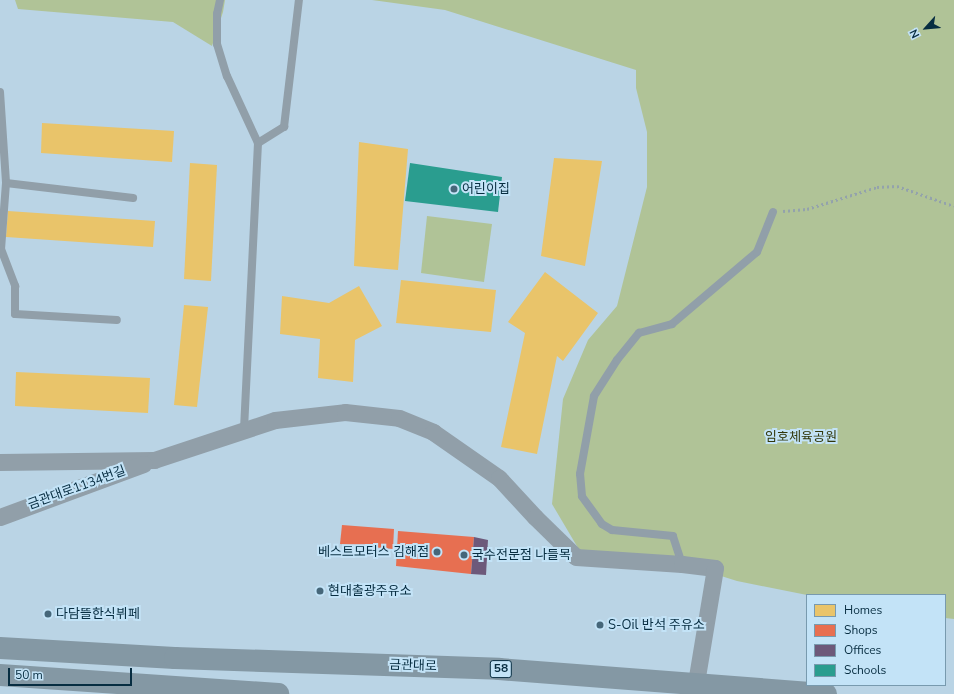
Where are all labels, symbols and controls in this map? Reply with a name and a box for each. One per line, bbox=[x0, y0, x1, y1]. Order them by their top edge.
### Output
north arrow bbox=[906, 8, 946, 48]
text: N bbox=[906, 27, 923, 41]
place label: 어린이집 bbox=[462, 181, 510, 197]
marker: 어린이집 bbox=[449, 184, 459, 194]
park label: 임호체육공원 bbox=[765, 429, 837, 445]
street label: 금관대로1134번길 bbox=[26, 463, 128, 513]
place label: 베스트모터스 김해점 bbox=[318, 544, 429, 560]
marker: 베스트모터스 김해점 bbox=[432, 547, 442, 557]
place label: 국수전문점 나들목 bbox=[472, 547, 571, 563]
marker: 국수전문점 나들목 bbox=[459, 550, 469, 560]
place label: 현대출광주유소 bbox=[328, 583, 412, 599]
marker: 현대출광주유소 bbox=[315, 586, 325, 596]
legend bbox=[806, 594, 946, 686]
text: Homes bbox=[844, 602, 882, 618]
place label: 다담뜰한식뷔페 bbox=[56, 606, 140, 622]
marker: 다담뜰한식뷔페 bbox=[43, 609, 53, 619]
place label: S-Oil 반석 주유소 bbox=[608, 617, 705, 633]
marker: S-Oil 반석 주유소 bbox=[595, 620, 605, 630]
text: Shops bbox=[844, 622, 878, 638]
text: Offices bbox=[844, 642, 881, 658]
street label: 금관대로 bbox=[389, 657, 437, 675]
road number: 58 bbox=[489, 659, 513, 679]
scale bar bbox=[10, 660, 134, 686]
text: Schools bbox=[844, 662, 886, 678]
text: 50 m bbox=[15, 667, 43, 683]

